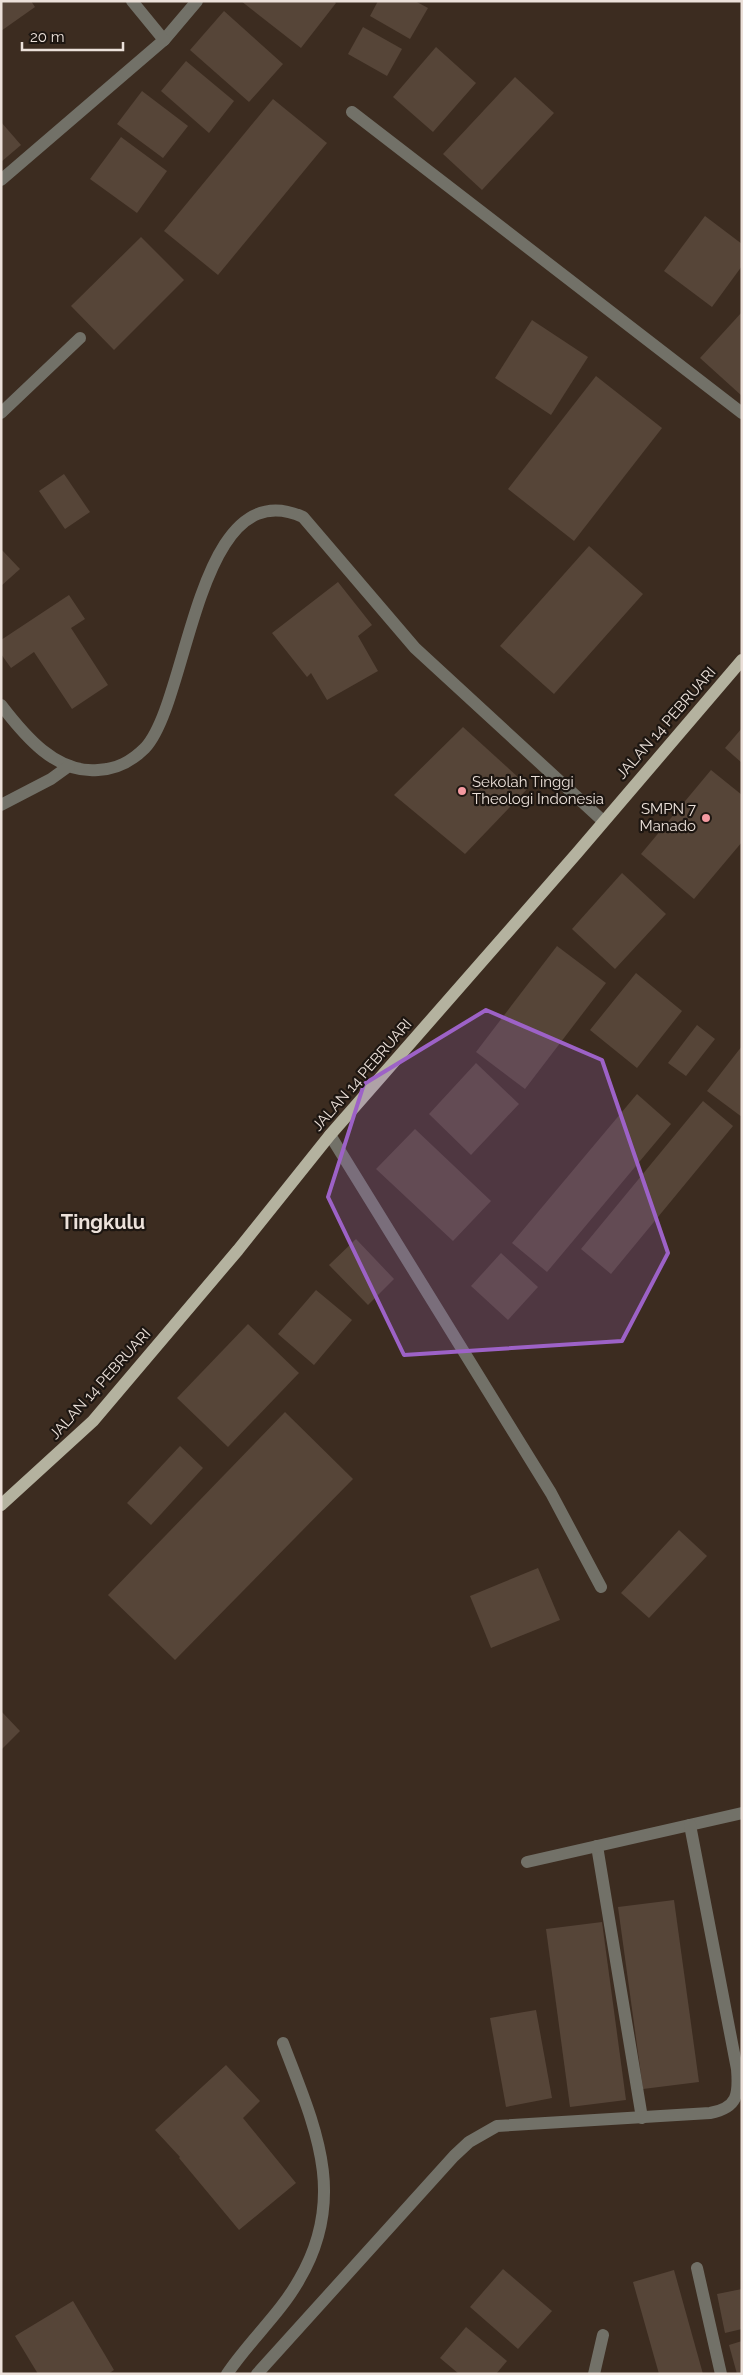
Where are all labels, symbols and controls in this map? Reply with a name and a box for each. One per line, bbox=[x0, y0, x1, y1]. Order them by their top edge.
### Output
scale bar bbox=[22, 20, 124, 52]
text: 20 m bbox=[30, 28, 65, 46]
street label: JALAN 14 PEBRUARI bbox=[612, 663, 720, 783]
place label: Sekolah Tinggi Theologi Indonesia bbox=[472, 773, 604, 808]
marker: Sekolah Tinggi Theologi Indonesia bbox=[456, 785, 468, 797]
place label: SMPN 7 Manado bbox=[640, 800, 696, 835]
marker: SMPN 7 Manado bbox=[700, 812, 712, 824]
street label: JALAN 14 PEBRUARI bbox=[308, 1015, 416, 1135]
district label: Tingkulu bbox=[61, 1210, 145, 1234]
street label: JALAN 14 PEBRUARI bbox=[46, 1325, 154, 1443]

